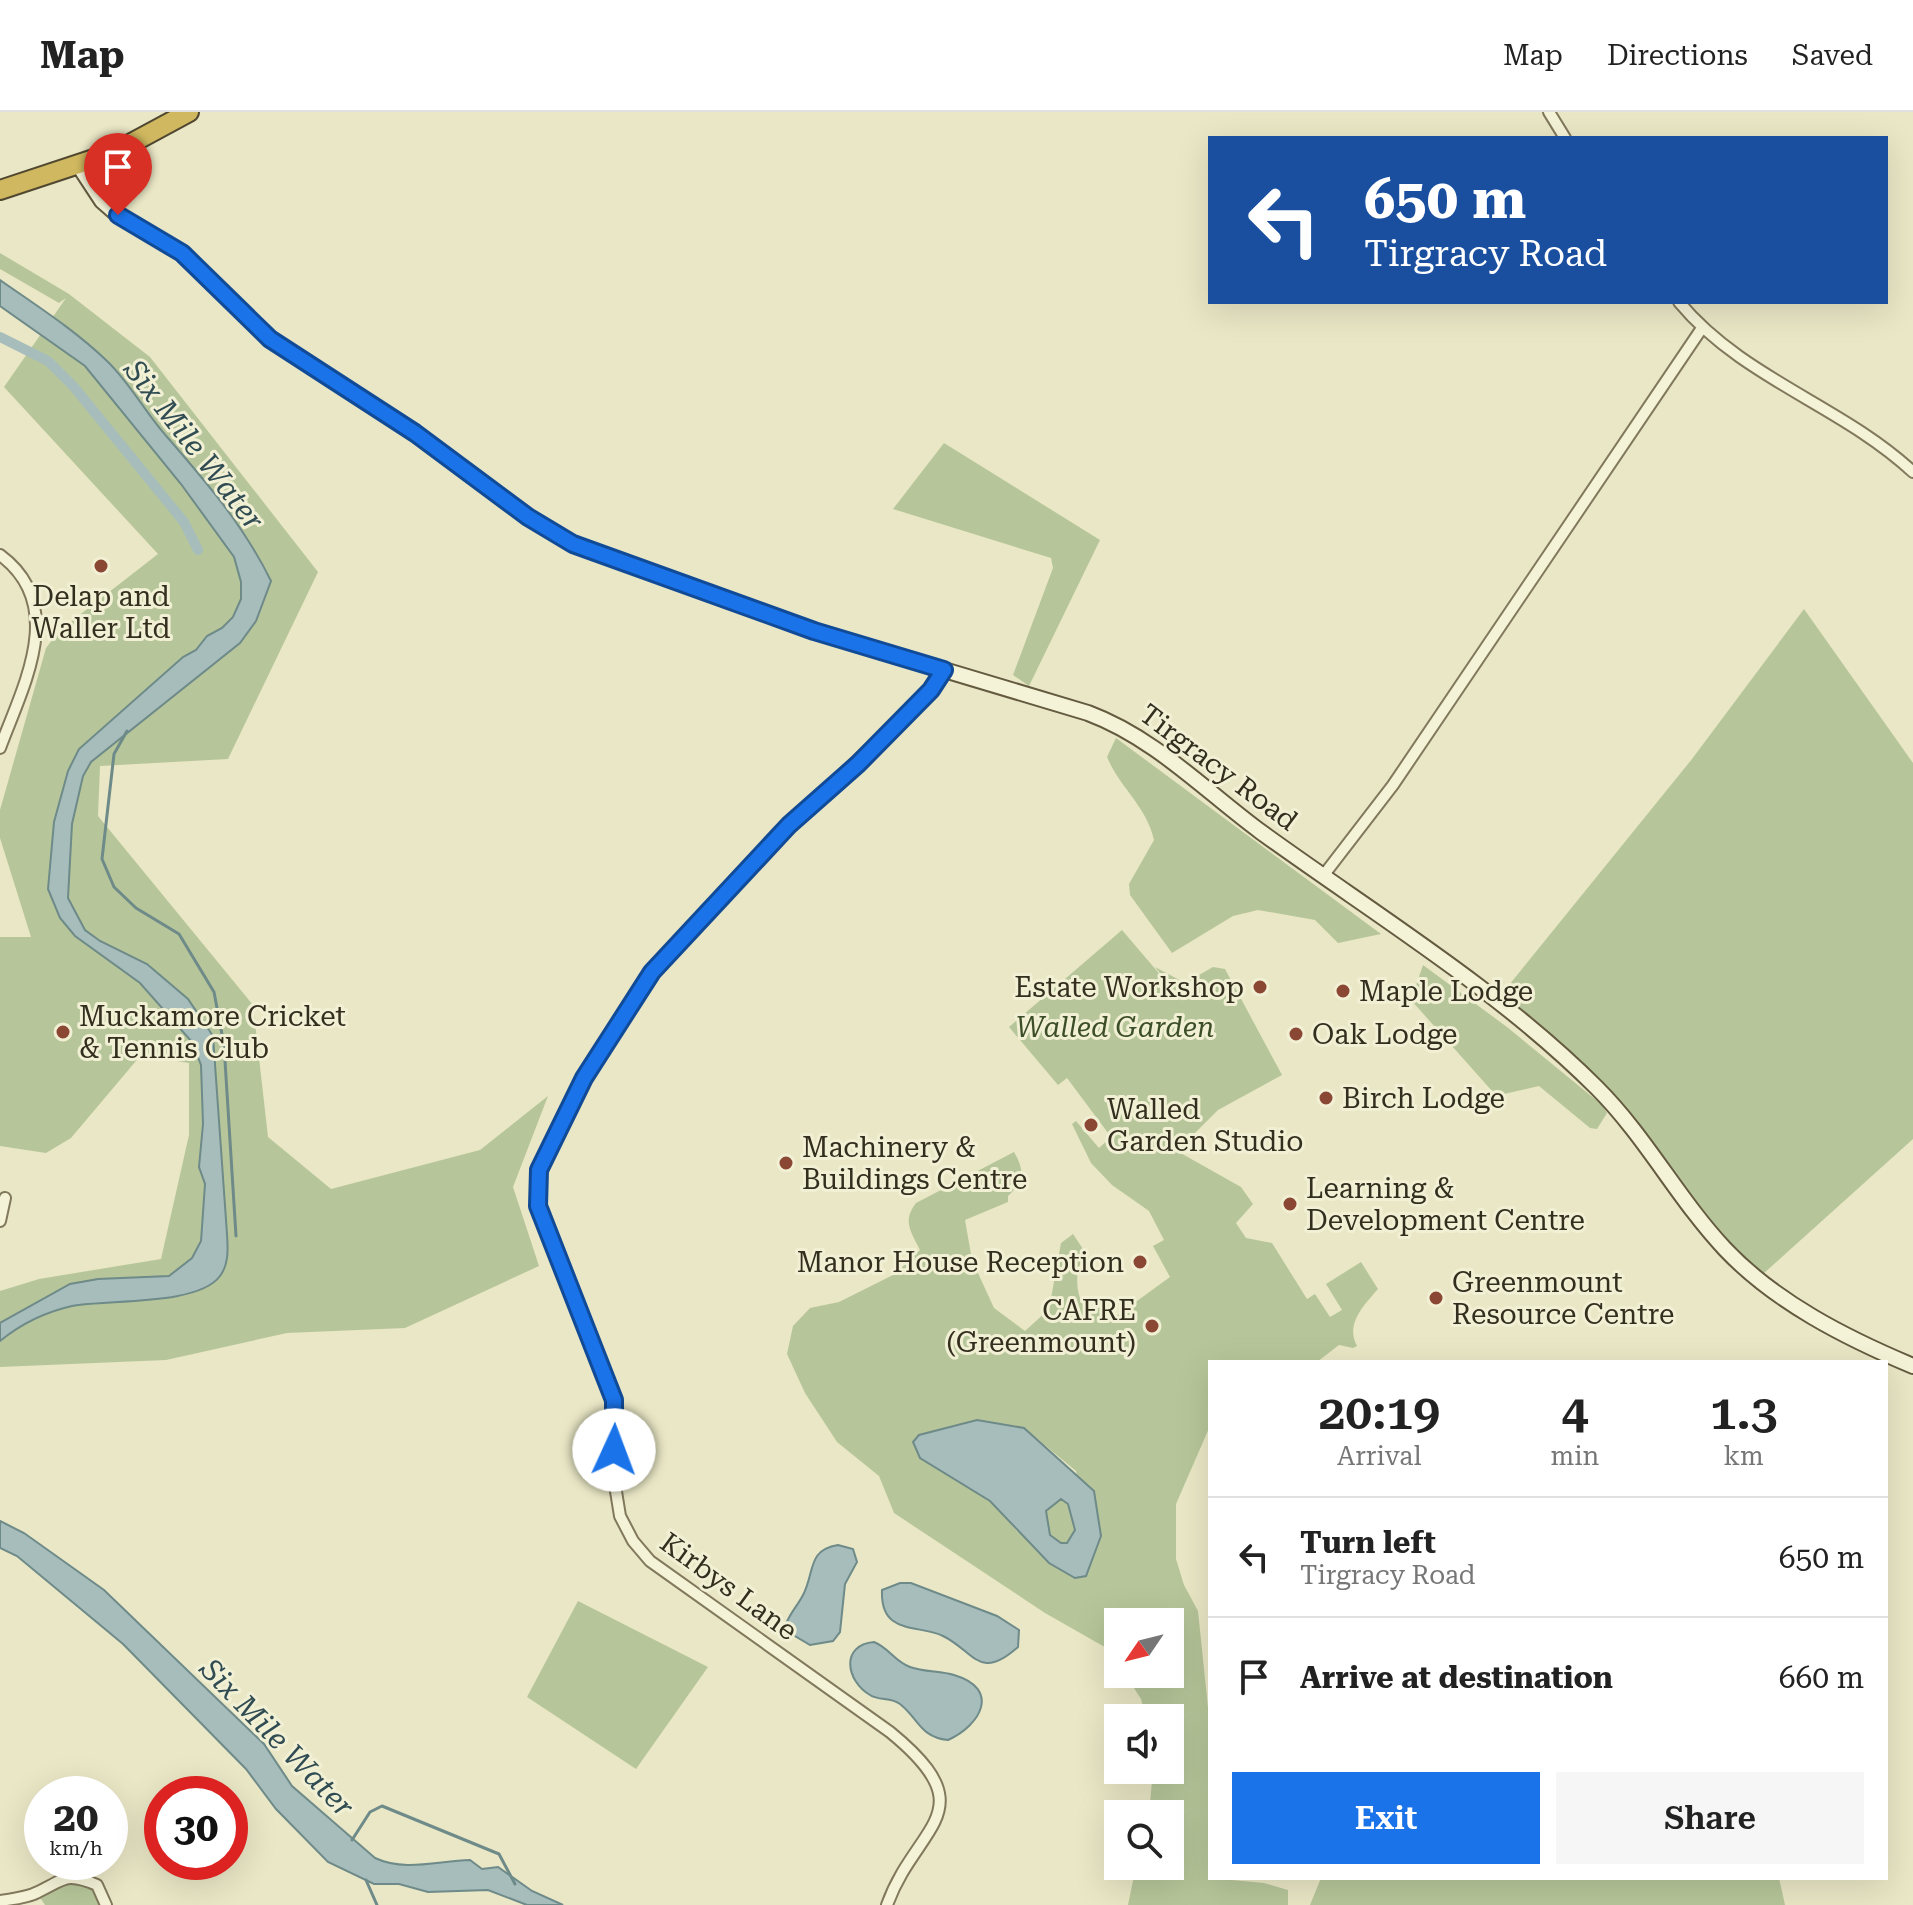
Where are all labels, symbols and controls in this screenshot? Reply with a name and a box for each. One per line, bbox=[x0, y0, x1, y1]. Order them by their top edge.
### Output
text: Map bbox=[40, 33, 125, 77]
text: Map bbox=[1503, 39, 1563, 72]
text: Directions bbox=[1607, 39, 1748, 72]
text: Saved bbox=[1792, 39, 1873, 72]
pin bbox=[84, 133, 152, 215]
icon: arrive bbox=[96, 145, 140, 189]
text: 650 m bbox=[1364, 166, 1526, 232]
icon: left bbox=[1232, 168, 1336, 272]
text: Tirgracy Road bbox=[1364, 233, 1607, 275]
water label: Six Mile Water bbox=[117, 352, 272, 537]
marker: Delap and Waller Ltd bbox=[92, 557, 110, 575]
place label: Delap and Waller Ltd bbox=[31, 580, 171, 645]
street label: Tirgracy Road bbox=[1133, 697, 1304, 837]
place label: Estate Workshop bbox=[1014, 971, 1244, 1004]
place label: Maple Lodge bbox=[1359, 975, 1533, 1008]
marker: Estate Workshop bbox=[1251, 978, 1269, 996]
marker: Maple Lodge bbox=[1334, 982, 1352, 1000]
place label: Muckamore Cricket & Tennis Club bbox=[79, 1000, 346, 1065]
park label: Walled Garden bbox=[1016, 1011, 1214, 1044]
place label: Oak Lodge bbox=[1312, 1018, 1457, 1051]
marker: Muckamore Cricket & Tennis Club bbox=[54, 1023, 72, 1041]
marker: Oak Lodge bbox=[1287, 1025, 1305, 1043]
place label: Birch Lodge bbox=[1342, 1082, 1505, 1115]
marker: Birch Lodge bbox=[1317, 1089, 1335, 1107]
place label: Walled Garden Studio bbox=[1107, 1093, 1303, 1158]
marker: Walled Garden Studio bbox=[1082, 1116, 1100, 1134]
place label: Machinery & Buildings Centre bbox=[802, 1131, 1027, 1196]
marker: Machinery & Buildings Centre bbox=[777, 1154, 795, 1172]
place label: Learning & Development Centre bbox=[1306, 1172, 1585, 1237]
marker: Learning & Development Centre bbox=[1281, 1195, 1299, 1213]
place label: Manor House Reception bbox=[797, 1246, 1124, 1279]
marker: Manor House Reception bbox=[1131, 1253, 1149, 1271]
place label: Greenmount Resource Centre bbox=[1452, 1266, 1674, 1331]
marker: Greenmount Resource Centre bbox=[1427, 1289, 1445, 1307]
place label: CAFRE (Greenmount) bbox=[947, 1294, 1136, 1359]
marker: CAFRE (Greenmount) bbox=[1143, 1317, 1161, 1335]
text: 20:19 bbox=[1318, 1385, 1440, 1441]
text: 4 bbox=[1561, 1385, 1588, 1441]
text: 1.3 bbox=[1710, 1385, 1778, 1441]
position arrow bbox=[572, 1408, 656, 1492]
text: Arrival bbox=[1337, 1441, 1421, 1471]
text: min bbox=[1550, 1441, 1599, 1471]
text: km bbox=[1724, 1441, 1764, 1471]
text: Turn left bbox=[1300, 1525, 1436, 1560]
street label: Kirbys Lane bbox=[654, 1526, 804, 1647]
icon: left bbox=[1232, 1535, 1276, 1579]
text: 650 m bbox=[1779, 1540, 1864, 1575]
text: Tirgracy Road bbox=[1300, 1560, 1476, 1590]
north arrow bbox=[1104, 1608, 1184, 1688]
map controls bbox=[1104, 1608, 1184, 1880]
water label: Six Mile Water bbox=[192, 1651, 362, 1824]
icon: arrive bbox=[1232, 1655, 1276, 1699]
text: Arrive at destination bbox=[1300, 1660, 1613, 1695]
text: 660 m bbox=[1779, 1660, 1864, 1695]
button: sound bbox=[1104, 1704, 1184, 1784]
button: Exit bbox=[1232, 1772, 1540, 1864]
button: Share bbox=[1556, 1772, 1864, 1864]
speed limit sign: 30 bbox=[144, 1776, 248, 1880]
text: 20 bbox=[54, 1794, 98, 1841]
button: search bbox=[1104, 1800, 1184, 1880]
text: km/h bbox=[49, 1836, 103, 1860]

